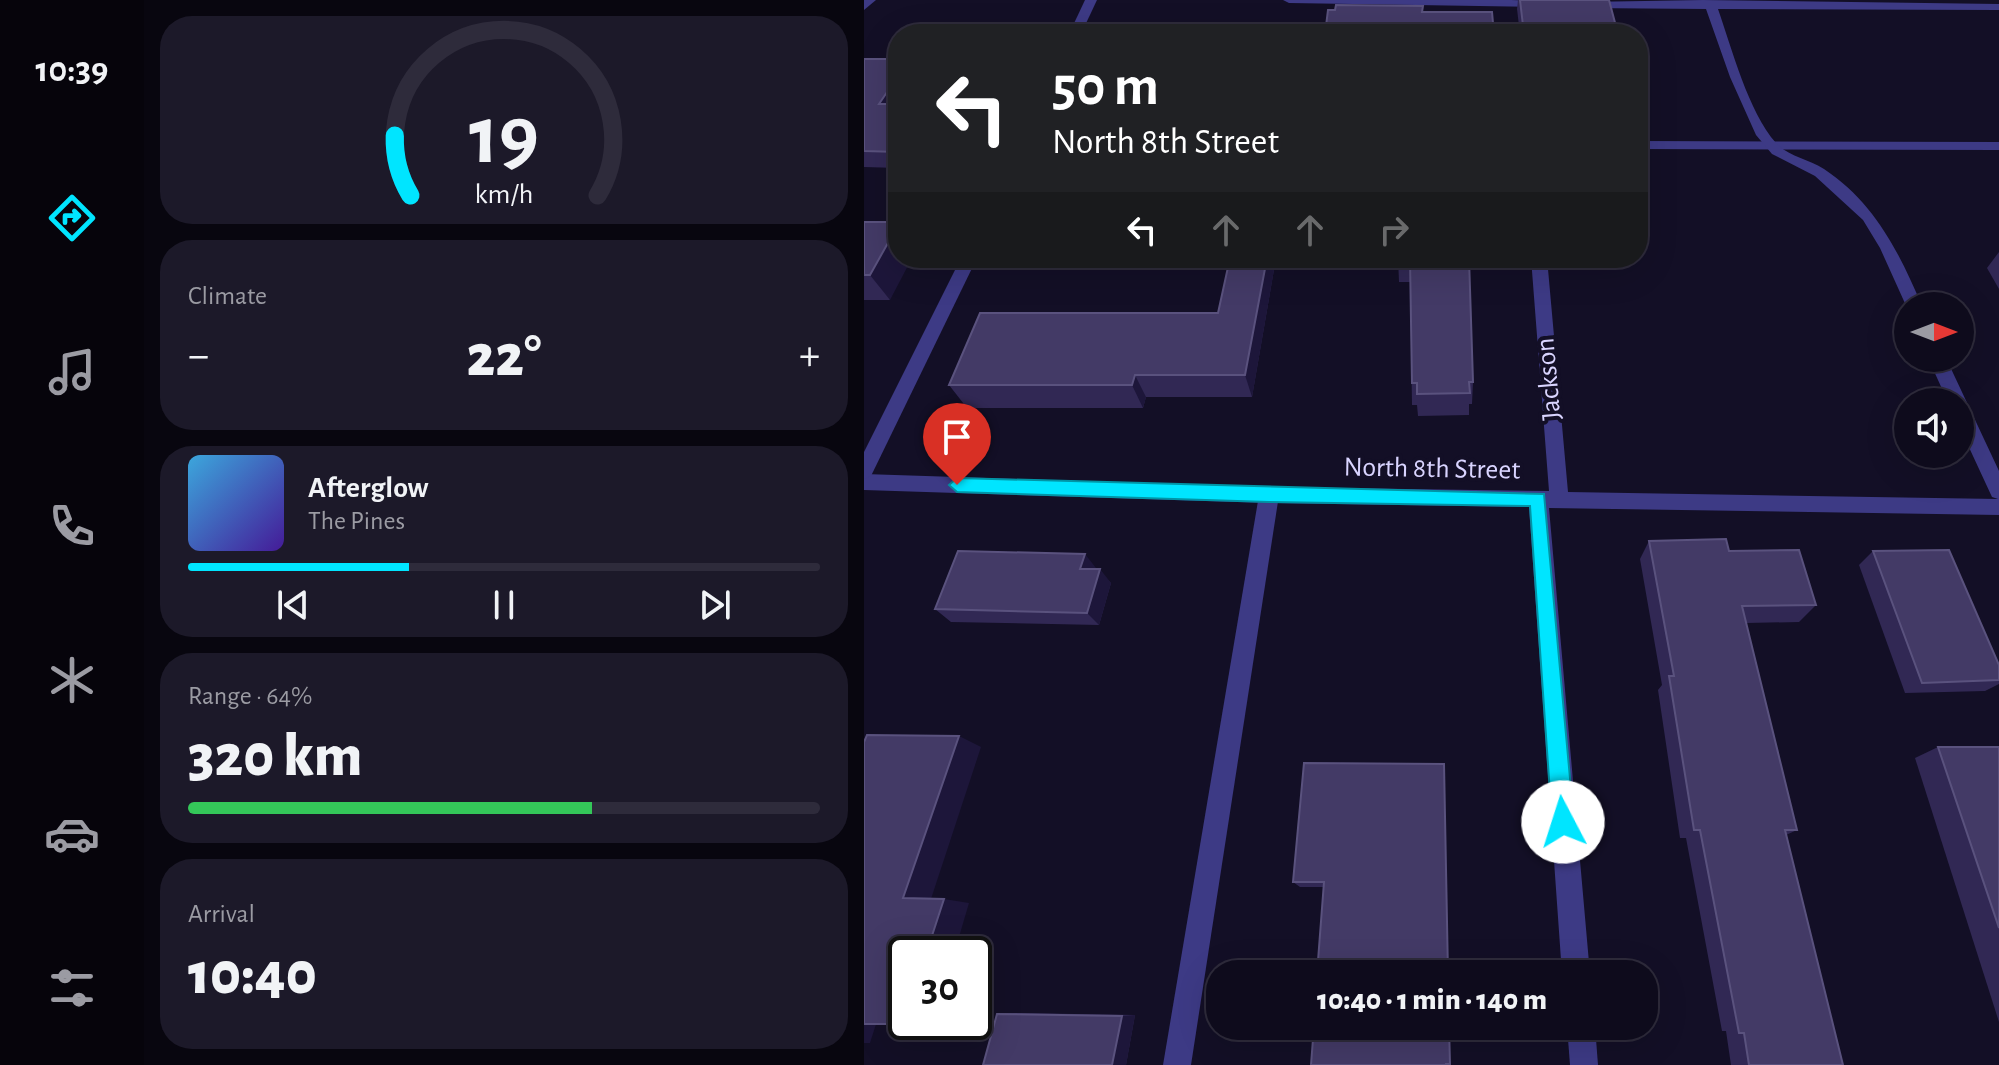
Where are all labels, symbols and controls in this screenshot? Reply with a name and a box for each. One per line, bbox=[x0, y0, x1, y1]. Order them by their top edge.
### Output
text: 10:39 bbox=[36, 52, 108, 88]
icon: left bbox=[920, 56, 1024, 160]
text: 50 m bbox=[1052, 59, 1159, 115]
text: 19 bbox=[469, 95, 539, 179]
text: North 8th Street bbox=[1052, 124, 1279, 160]
text: km/h bbox=[475, 180, 533, 209]
icon: directions bbox=[44, 190, 100, 246]
icon: left bbox=[1120, 208, 1164, 252]
icon: ahead bbox=[1204, 208, 1248, 252]
icon: ahead bbox=[1288, 208, 1332, 252]
icon: right bbox=[1372, 208, 1416, 252]
text: Climate bbox=[188, 283, 267, 309]
north arrow bbox=[1894, 292, 1974, 372]
map controls bbox=[1894, 292, 1974, 468]
text: 22° bbox=[467, 327, 542, 387]
text: − bbox=[188, 334, 209, 378]
text: + bbox=[799, 334, 820, 378]
street label: Jackson bbox=[1531, 337, 1567, 421]
icon: music bbox=[44, 344, 100, 400]
button: sound bbox=[1894, 388, 1974, 468]
pin bbox=[923, 403, 991, 485]
icon: arrive bbox=[935, 415, 979, 459]
street label: North 8th Street bbox=[1344, 453, 1521, 485]
text: Afterglow bbox=[308, 473, 429, 503]
icon: phone bbox=[44, 498, 100, 554]
text: The Pines bbox=[308, 508, 405, 534]
icon: previous bbox=[271, 583, 315, 627]
icon: pause bbox=[482, 583, 526, 627]
icon: next bbox=[693, 583, 737, 627]
icon: climate bbox=[44, 652, 100, 708]
text: Range · 64% bbox=[188, 683, 312, 709]
text: 320 km bbox=[188, 727, 362, 787]
position arrow bbox=[1521, 780, 1605, 864]
icon: car bbox=[44, 806, 100, 862]
text: Arrival bbox=[188, 901, 255, 927]
speed limit sign: 30 bbox=[888, 936, 992, 1040]
text: 10:40 bbox=[188, 945, 317, 1005]
icon: filters bbox=[44, 960, 100, 1016]
text: 10:40 · 1 min · 140 m bbox=[1317, 985, 1547, 1015]

